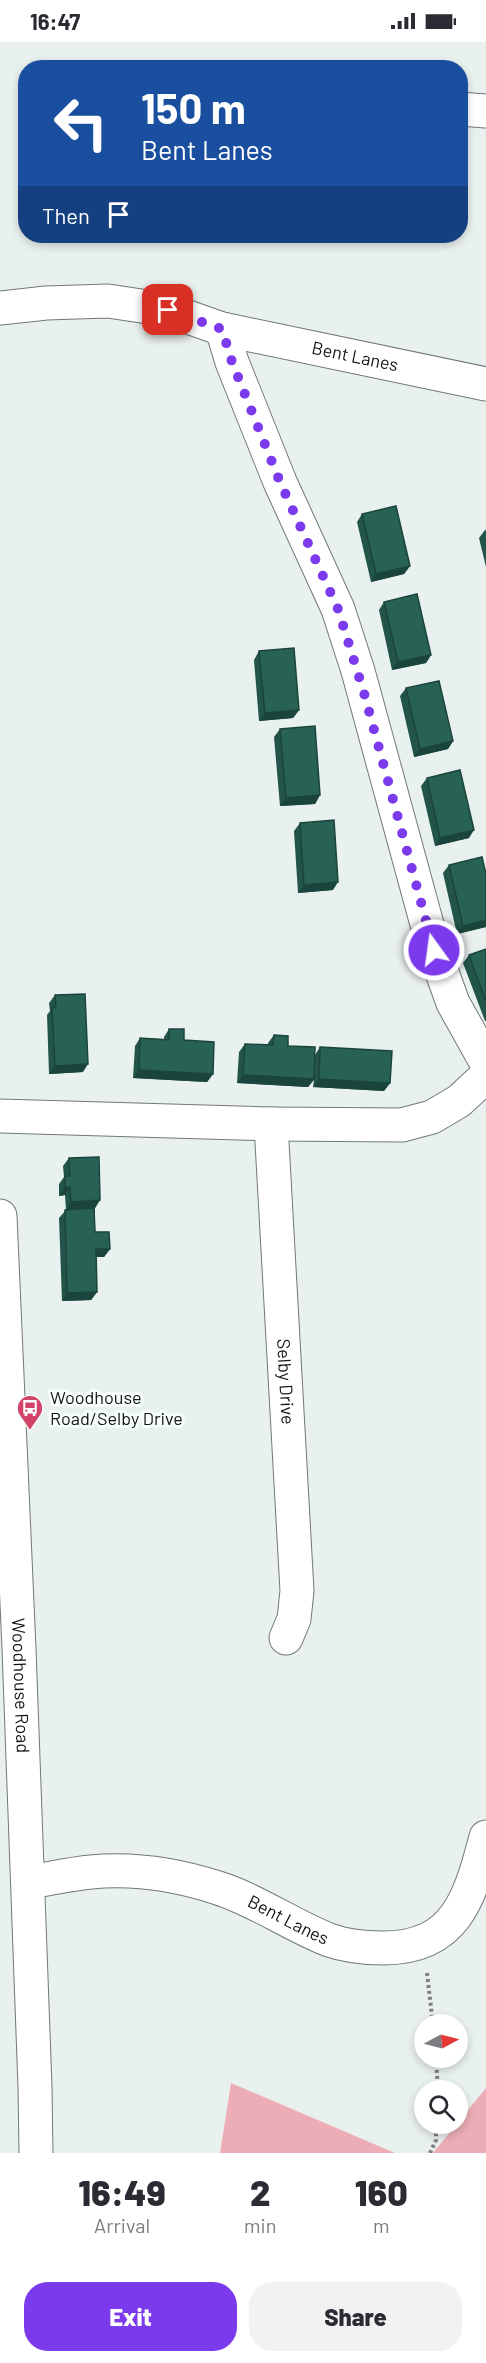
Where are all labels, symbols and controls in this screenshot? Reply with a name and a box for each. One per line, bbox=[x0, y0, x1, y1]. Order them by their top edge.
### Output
text: 16:47 bbox=[30, 8, 80, 34]
text: 150 m bbox=[141, 82, 246, 132]
icon: left bbox=[42, 84, 120, 162]
text: Bent Lanes bbox=[141, 133, 273, 165]
icon: arrive bbox=[102, 198, 135, 231]
text: Then bbox=[42, 202, 90, 228]
pin bbox=[142, 284, 193, 335]
icon: arrive bbox=[151, 293, 184, 326]
street label: Bent Lanes bbox=[310, 336, 400, 375]
position arrow bbox=[402, 918, 466, 982]
street label: Selby Drive bbox=[273, 1338, 300, 1425]
place label: Woodhouse Road/Selby Drive bbox=[50, 1386, 183, 1429]
bus stop icon: Woodhouse Road/Selby Drive bbox=[15, 1393, 45, 1431]
street label: Woodhouse Road bbox=[8, 1618, 35, 1753]
street label: Bent Lanes bbox=[245, 1890, 332, 1949]
north arrow bbox=[414, 2014, 468, 2068]
map controls bbox=[414, 2014, 468, 2134]
button: search bbox=[414, 2080, 468, 2134]
text: 16:49 bbox=[78, 2170, 166, 2213]
text: 2 bbox=[250, 2170, 271, 2213]
text: 160 bbox=[355, 2170, 408, 2213]
text: Arrival bbox=[94, 2213, 150, 2237]
text: min bbox=[244, 2213, 276, 2237]
text: m bbox=[373, 2213, 390, 2237]
button: Exit bbox=[24, 2282, 237, 2351]
button: Share bbox=[249, 2282, 462, 2351]

